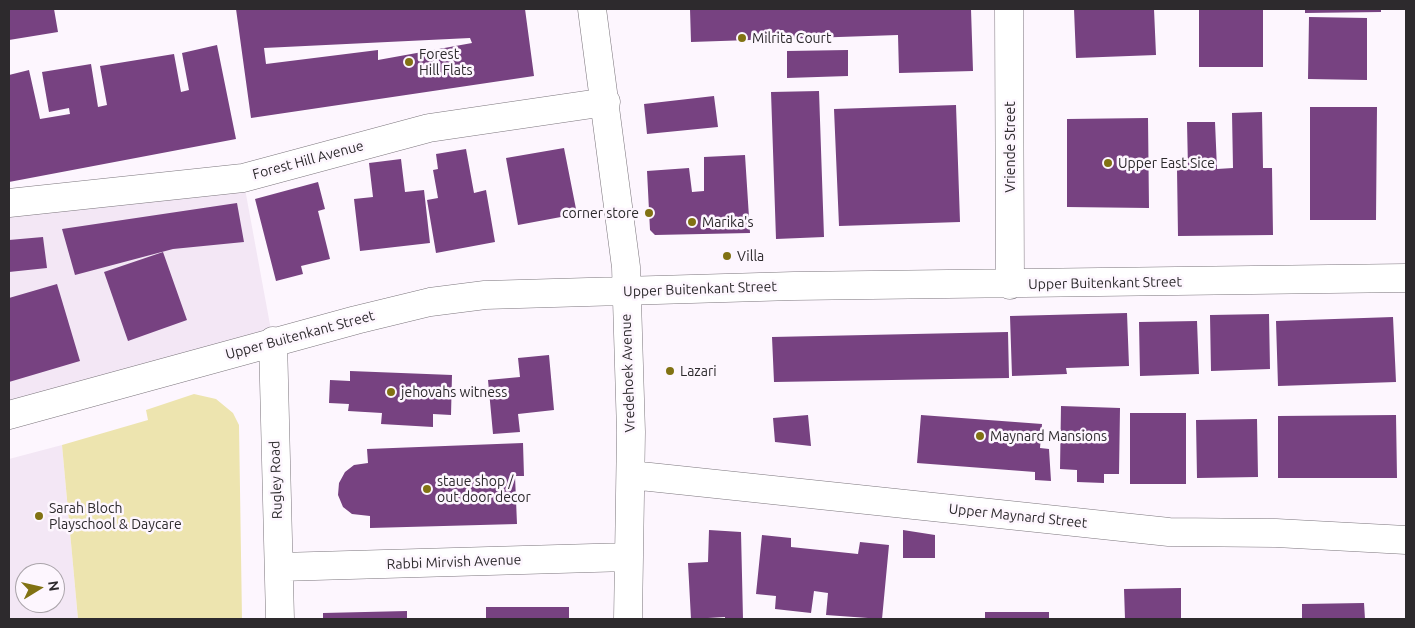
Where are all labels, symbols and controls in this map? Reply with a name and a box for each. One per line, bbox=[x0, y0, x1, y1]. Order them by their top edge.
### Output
place label: Milrita Court bbox=[752, 30, 831, 46]
marker: Milrita Court bbox=[736, 32, 748, 44]
place label: Forest Hill Flats bbox=[419, 46, 473, 78]
marker: Forest Hill Flats bbox=[403, 56, 415, 68]
street label: Vriende Street bbox=[1002, 101, 1018, 193]
street label: Forest Hill Avenue bbox=[251, 137, 365, 183]
place label: Upper East Sice bbox=[1118, 155, 1215, 171]
marker: Upper East Sice bbox=[1102, 157, 1114, 169]
place label: corner store bbox=[562, 205, 639, 221]
marker: corner store bbox=[643, 207, 655, 219]
place label: Marika's bbox=[702, 214, 754, 230]
marker: Marika's bbox=[686, 216, 698, 228]
place label: Villa bbox=[737, 248, 764, 264]
marker: Villa bbox=[721, 250, 733, 262]
street label: Upper Buitenkant Street bbox=[1028, 273, 1182, 293]
street label: Upper Buitenkant Street bbox=[623, 278, 777, 300]
street label: Upper Buitenkant Street bbox=[224, 307, 376, 363]
street label: Vredehoek Avenue bbox=[618, 313, 638, 433]
place label: Lazari bbox=[680, 363, 717, 379]
marker: Lazari bbox=[664, 365, 676, 377]
place label: jehovahs witness bbox=[401, 384, 507, 400]
marker: jehovahs witness bbox=[385, 386, 397, 398]
place label: Maynard Mansions bbox=[990, 428, 1107, 444]
marker: Maynard Mansions bbox=[974, 430, 986, 442]
street label: Rugley Road bbox=[266, 441, 286, 519]
place label: staue shop / out door decor bbox=[437, 473, 531, 506]
marker: staue shop / out door decor bbox=[421, 483, 433, 495]
place label: Sarah Bloch Playschool & Daycare bbox=[49, 500, 182, 532]
street label: Upper Maynard Street bbox=[948, 500, 1088, 532]
marker: Sarah Bloch Playschool & Daycare bbox=[33, 510, 45, 522]
street label: Rabbi Mirvish Avenue bbox=[386, 551, 522, 573]
north arrow bbox=[15, 563, 65, 613]
text: N bbox=[45, 579, 63, 592]

